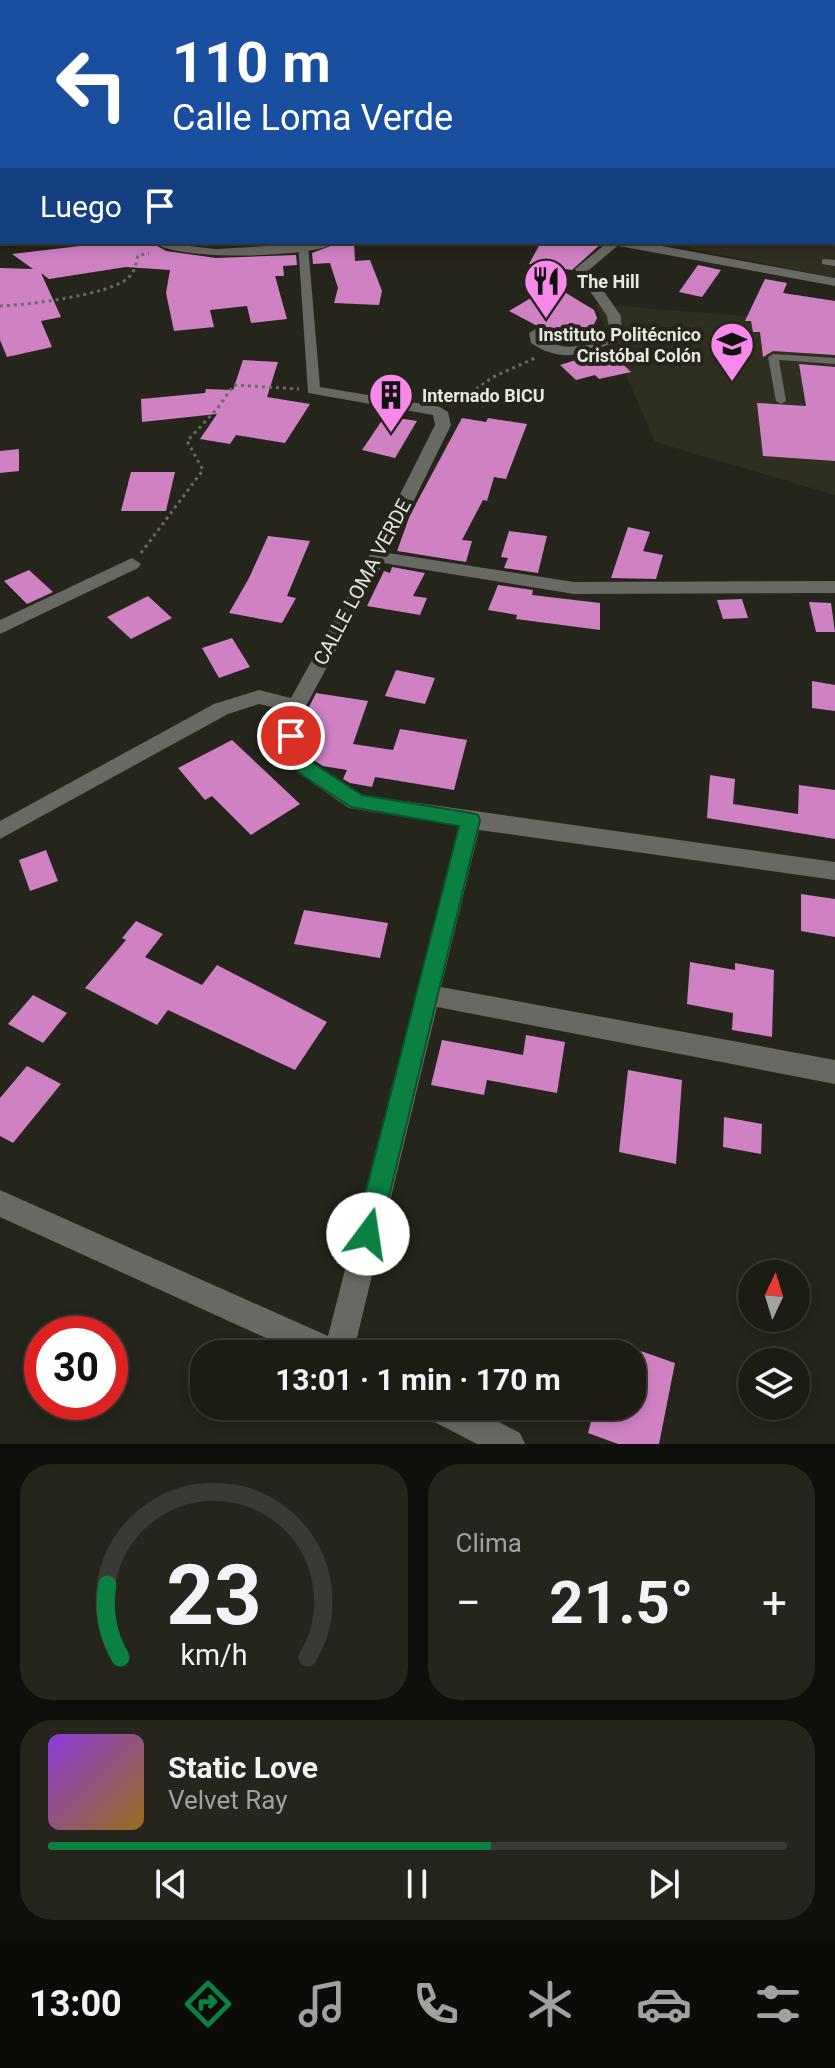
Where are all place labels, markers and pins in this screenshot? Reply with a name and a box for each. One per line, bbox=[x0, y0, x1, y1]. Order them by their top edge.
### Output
restaurant icon: The Hill bbox=[522, 257, 570, 320]
place label: The Hill bbox=[577, 271, 639, 292]
school or university icon: Instituto Politécnico Cristóbal Colón bbox=[708, 320, 756, 383]
place label: Instituto Politécnico Cristóbal Colón bbox=[538, 324, 701, 366]
building icon: Internado BICU bbox=[367, 371, 415, 434]
place label: Internado BICU bbox=[422, 385, 545, 406]
pin bbox=[257, 702, 325, 770]

